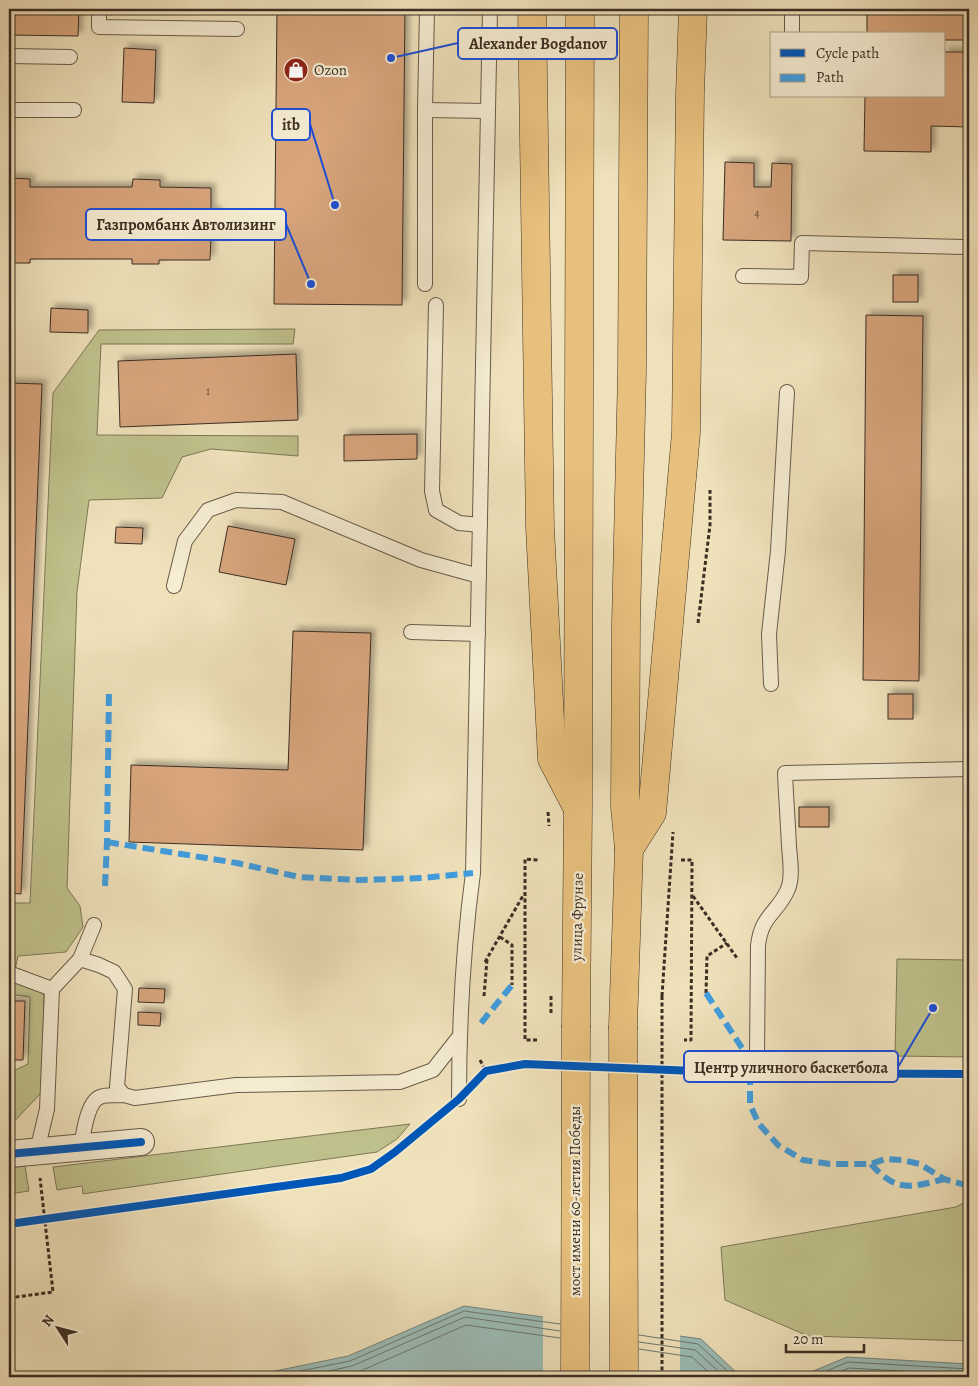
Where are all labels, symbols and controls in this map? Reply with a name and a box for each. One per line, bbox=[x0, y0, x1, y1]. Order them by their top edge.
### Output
callout: Alexander Bogdanov bbox=[458, 28, 617, 59]
legend bbox=[770, 32, 946, 98]
text: Alexander Bogdanov bbox=[468, 33, 608, 55]
text: Cycle path bbox=[816, 43, 879, 63]
shop icon: Ozon bbox=[283, 57, 309, 83]
place label: Ozon bbox=[314, 60, 347, 80]
text: Path bbox=[816, 67, 844, 87]
callout: itb bbox=[272, 109, 310, 140]
text: itb bbox=[282, 114, 300, 136]
house number: 4 bbox=[754, 205, 760, 221]
callout: Газпромбанк Автолизинг bbox=[86, 209, 286, 240]
text: Газпромбанк Автолизинг bbox=[96, 214, 276, 236]
house number: 1 bbox=[206, 383, 210, 399]
street label: улица Фрунзе bbox=[566, 873, 588, 962]
callout: Центр уличного баскетбола bbox=[684, 1051, 898, 1082]
text: Центр уличного баскетбола bbox=[694, 1057, 888, 1079]
street label: мост имени 60-летия Победы bbox=[565, 1106, 585, 1296]
north arrow bbox=[32, 1304, 82, 1354]
text: N bbox=[37, 1311, 59, 1330]
scale bar bbox=[786, 1321, 863, 1353]
text: 20 m bbox=[793, 1329, 824, 1349]

